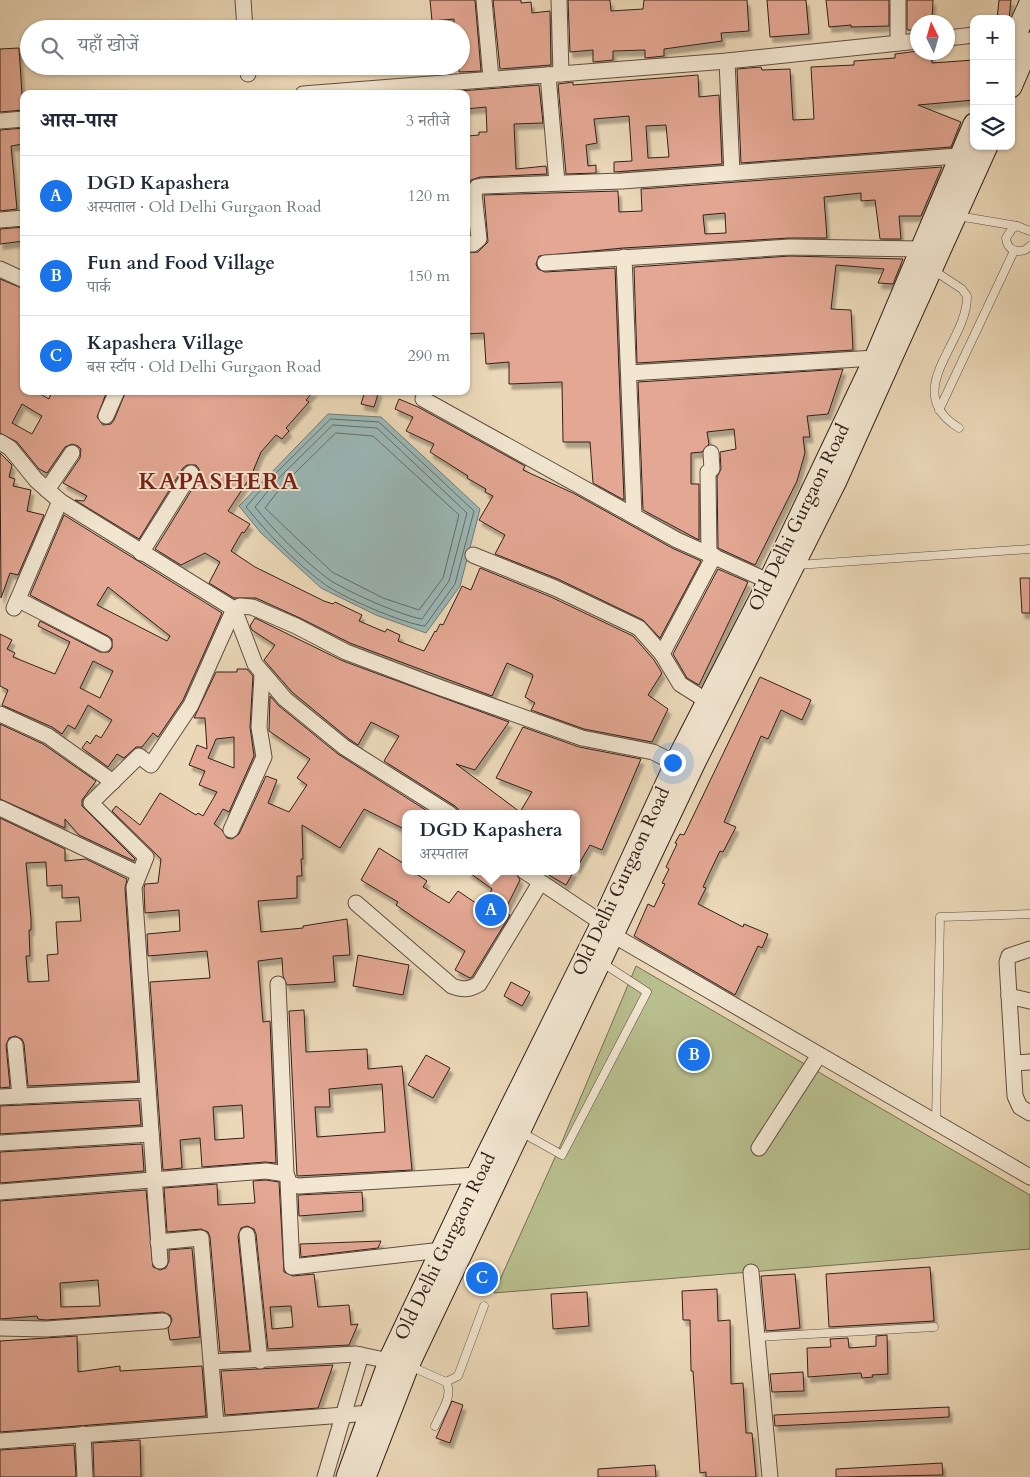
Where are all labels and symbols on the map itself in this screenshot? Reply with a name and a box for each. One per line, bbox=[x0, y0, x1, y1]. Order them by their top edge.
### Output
north arrow bbox=[910, 15, 955, 60]
street label: Old Delhi Gurgaon Road bbox=[742, 419, 856, 615]
district label: KAPASHERA bbox=[138, 465, 300, 498]
your location bbox=[660, 750, 686, 776]
street label: Old Delhi Gurgaon Road bbox=[566, 783, 676, 980]
pin: A bbox=[475, 891, 507, 929]
pin: B bbox=[678, 1036, 710, 1074]
street label: Old Delhi Gurgaon Road bbox=[388, 1148, 502, 1344]
pin: C bbox=[466, 1259, 498, 1297]

